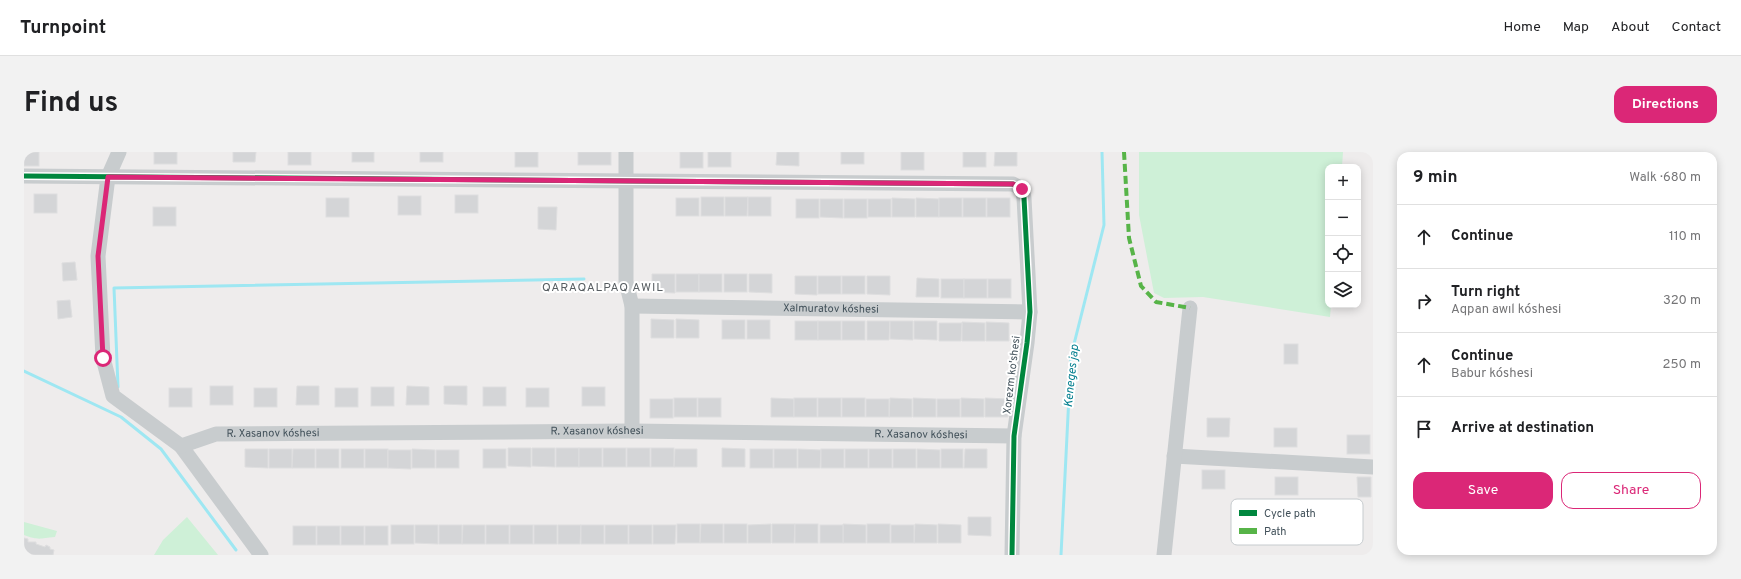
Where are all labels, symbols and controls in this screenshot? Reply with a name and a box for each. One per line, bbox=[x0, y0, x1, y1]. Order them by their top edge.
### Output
text: Turnpoint bbox=[20, 16, 106, 40]
text: Home bbox=[1504, 19, 1541, 36]
text: Map bbox=[1563, 19, 1589, 36]
text: About bbox=[1611, 19, 1650, 36]
text: Contact bbox=[1672, 19, 1721, 36]
text: Find us bbox=[24, 86, 118, 122]
button: Directions bbox=[1614, 86, 1717, 123]
map controls bbox=[1325, 164, 1361, 308]
button: + bbox=[1325, 164, 1361, 200]
text: 9 min bbox=[1413, 167, 1457, 189]
text: Walk · 680 m bbox=[1629, 170, 1701, 186]
route end bbox=[1013, 180, 1031, 198]
button: − bbox=[1325, 200, 1361, 236]
icon: ahead bbox=[1413, 226, 1435, 248]
text: Continue bbox=[1451, 227, 1513, 246]
text: 110 m bbox=[1669, 229, 1701, 245]
button: locate bbox=[1325, 236, 1361, 272]
button: layers bbox=[1325, 272, 1361, 308]
district label: QARAQALPAQ AWIL bbox=[542, 280, 664, 296]
text: Turn right bbox=[1451, 283, 1520, 302]
icon: right bbox=[1413, 290, 1435, 312]
text: 320 m bbox=[1663, 293, 1701, 309]
street label: Xalmuratov kóshesi bbox=[783, 301, 879, 317]
text: Aqpan awıl kóshesi bbox=[1451, 302, 1561, 318]
street label: Xorezm ko'shesi bbox=[1000, 335, 1024, 415]
water label: Keneges jap bbox=[1061, 343, 1083, 408]
text: Continue bbox=[1451, 347, 1513, 366]
route start bbox=[94, 349, 112, 367]
icon: ahead bbox=[1413, 354, 1435, 376]
text: 250 m bbox=[1663, 357, 1701, 373]
text: Babur kóshesi bbox=[1451, 366, 1533, 382]
icon: arrive bbox=[1413, 418, 1435, 440]
text: Arrive at destination bbox=[1451, 419, 1594, 438]
street label: R. Xasanov kóshesi bbox=[550, 424, 644, 439]
street label: R. Xasanov kóshesi bbox=[226, 426, 320, 441]
street label: R. Xasanov kóshesi bbox=[874, 427, 968, 442]
button: Save bbox=[1413, 472, 1553, 509]
button: Share bbox=[1561, 472, 1701, 509]
legend bbox=[1231, 499, 1363, 545]
text: Cycle path bbox=[1264, 507, 1316, 521]
text: Path bbox=[1264, 525, 1286, 539]

